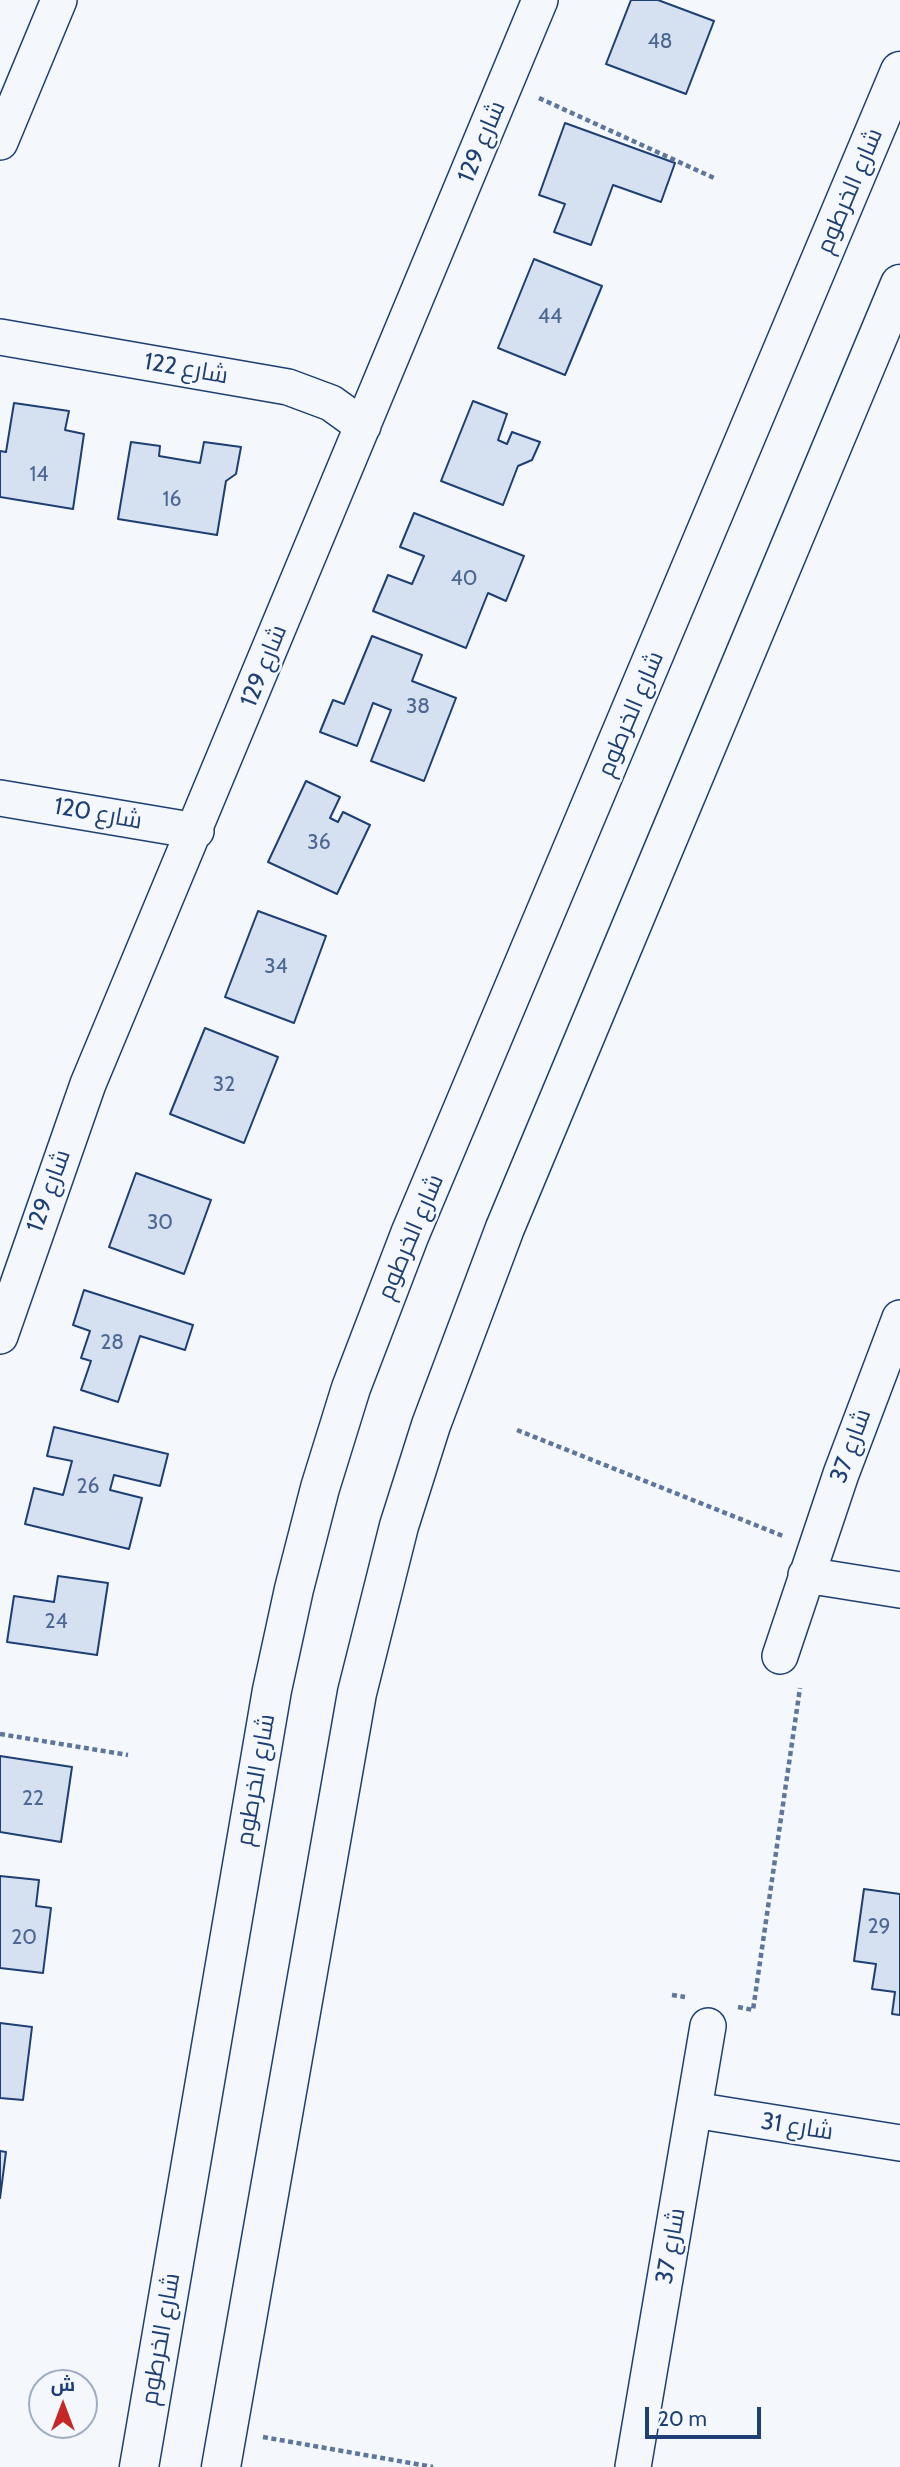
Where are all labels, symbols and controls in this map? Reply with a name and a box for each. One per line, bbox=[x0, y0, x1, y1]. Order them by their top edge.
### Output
house number: 48 bbox=[648, 29, 672, 55]
street label: شارع 129 bbox=[452, 97, 512, 187]
street label: شارع الخرطوم bbox=[811, 124, 889, 258]
house number: 44 bbox=[538, 304, 562, 330]
street label: شارع 122 bbox=[142, 347, 230, 391]
house number: 14 bbox=[30, 462, 48, 488]
house number: 16 bbox=[163, 487, 181, 513]
house number: 40 bbox=[451, 566, 477, 592]
street label: شارع 129 bbox=[235, 621, 293, 711]
street label: شارع الخرطوم bbox=[592, 647, 670, 781]
house number: 38 bbox=[406, 694, 430, 720]
street label: شارع 120 bbox=[52, 792, 144, 836]
house number: 36 bbox=[307, 830, 331, 856]
house number: 34 bbox=[264, 954, 288, 980]
house number: 32 bbox=[213, 1072, 235, 1098]
street label: شارع 129 bbox=[21, 1146, 77, 1236]
street label: شارع الخرطوم bbox=[372, 1170, 450, 1304]
house number: 30 bbox=[147, 1210, 173, 1236]
house number: 28 bbox=[100, 1330, 124, 1356]
street label: شارع 37 bbox=[824, 1405, 878, 1487]
house number: 26 bbox=[77, 1474, 99, 1500]
house number: 24 bbox=[44, 1609, 68, 1635]
street label: شارع الخرطوم bbox=[230, 1712, 282, 1848]
house number: 22 bbox=[22, 1786, 44, 1812]
house number: 29 bbox=[868, 1914, 890, 1940]
house number: 20 bbox=[11, 1925, 37, 1951]
street label: شارع 31 bbox=[759, 2107, 835, 2147]
street label: شارع 37 bbox=[650, 2206, 692, 2286]
street label: شارع الخرطوم bbox=[135, 2271, 187, 2407]
north arrow bbox=[28, 2369, 98, 2439]
text: ش bbox=[51, 2373, 75, 2396]
scale bar bbox=[648, 2394, 764, 2438]
text: 20 m bbox=[658, 2406, 707, 2431]

